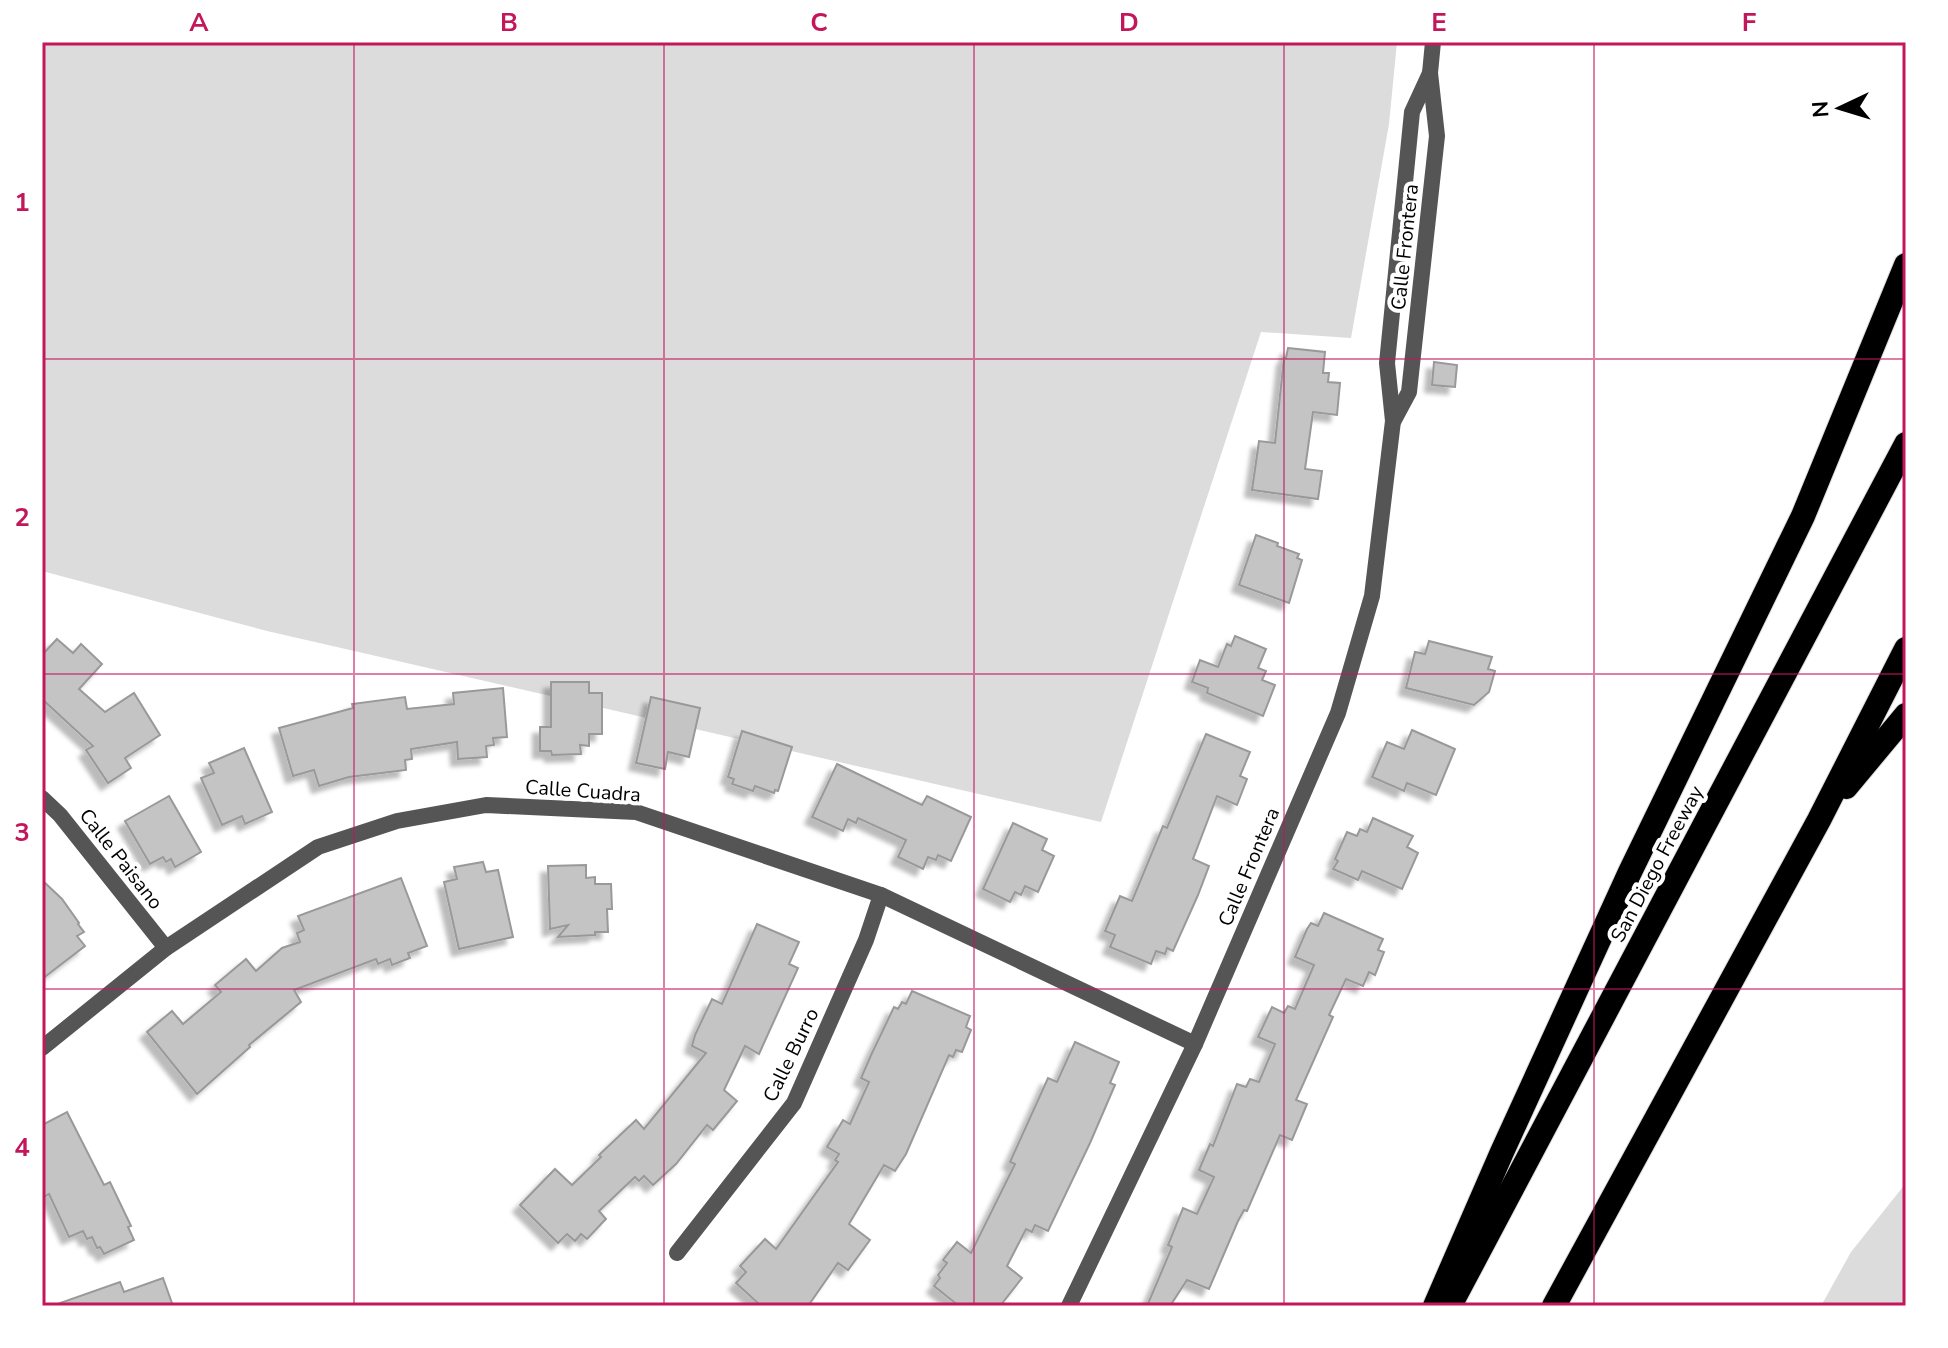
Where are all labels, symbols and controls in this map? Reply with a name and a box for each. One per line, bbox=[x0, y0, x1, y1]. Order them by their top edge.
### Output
text: A bbox=[189, 5, 209, 40]
text: B bbox=[500, 5, 518, 40]
text: C bbox=[810, 5, 828, 40]
text: D bbox=[1119, 5, 1139, 40]
text: E bbox=[1431, 5, 1447, 40]
text: F bbox=[1742, 5, 1756, 40]
north arrow bbox=[1800, 68, 1880, 148]
text: N bbox=[1806, 100, 1837, 119]
street label: Calle Frontera bbox=[1385, 183, 1425, 311]
text: 1 bbox=[14, 185, 30, 220]
text: 2 bbox=[14, 500, 30, 535]
street label: Calle Cuadra bbox=[524, 774, 642, 808]
street label: San Diego Freeway bbox=[1604, 780, 1710, 947]
street label: Calle Paisano bbox=[73, 803, 169, 915]
street label: Calle Frontera bbox=[1212, 803, 1286, 931]
text: 3 bbox=[14, 815, 30, 850]
street label: Calle Burro bbox=[757, 1004, 825, 1106]
text: 4 bbox=[14, 1130, 30, 1165]

